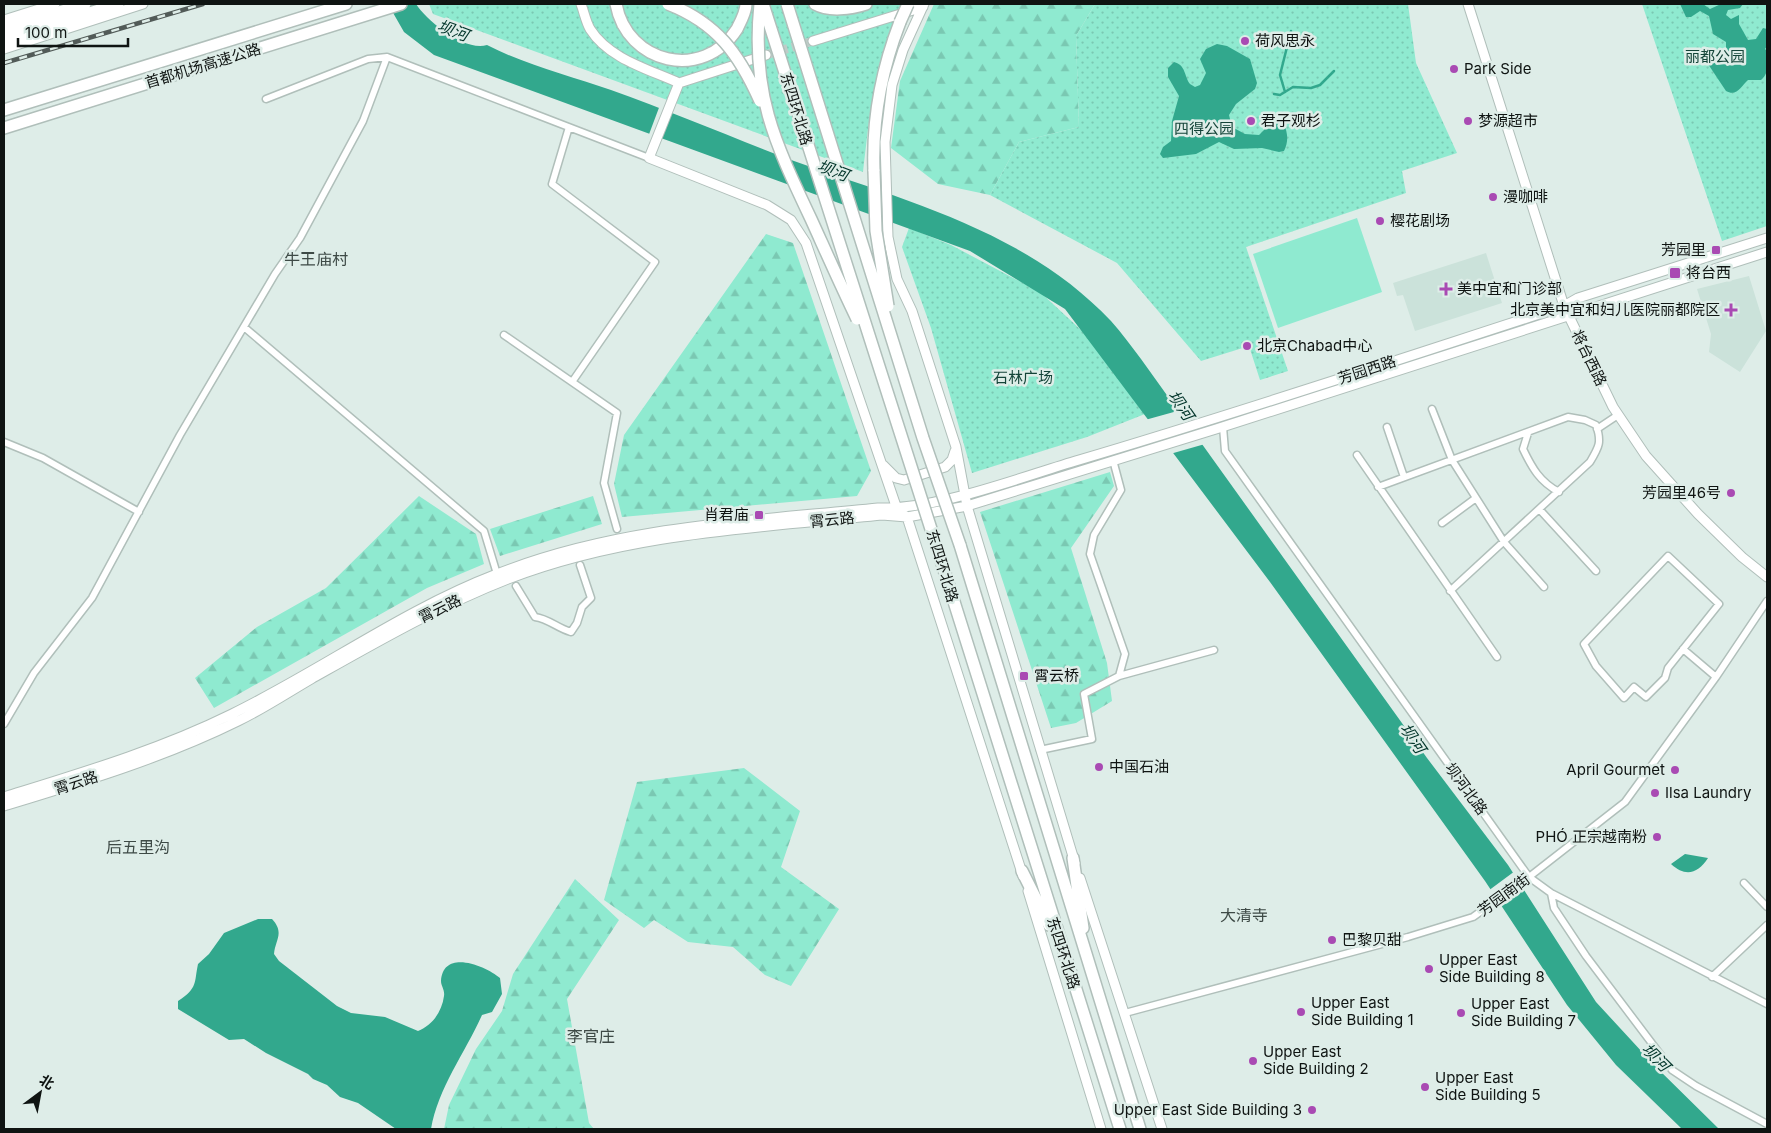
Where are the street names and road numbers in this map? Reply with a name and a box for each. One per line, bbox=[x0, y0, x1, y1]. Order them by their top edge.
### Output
street label: 首都机场高速公路 bbox=[143, 39, 263, 92]
street label: 东四环北路 bbox=[776, 70, 817, 148]
street label: 将台西路 bbox=[1568, 327, 1611, 389]
street label: 芳园西路 bbox=[1335, 351, 1398, 388]
street label: 霄云路 bbox=[809, 508, 855, 531]
street label: 东四环北路 bbox=[922, 527, 963, 605]
street label: 霄云路 bbox=[415, 590, 464, 627]
street label: 坝河北路 bbox=[1441, 759, 1492, 819]
street label: 霄云路 bbox=[52, 767, 100, 799]
street label: 芳园南街 bbox=[1474, 869, 1534, 920]
street label: 东四环北路 bbox=[1043, 914, 1084, 991]

